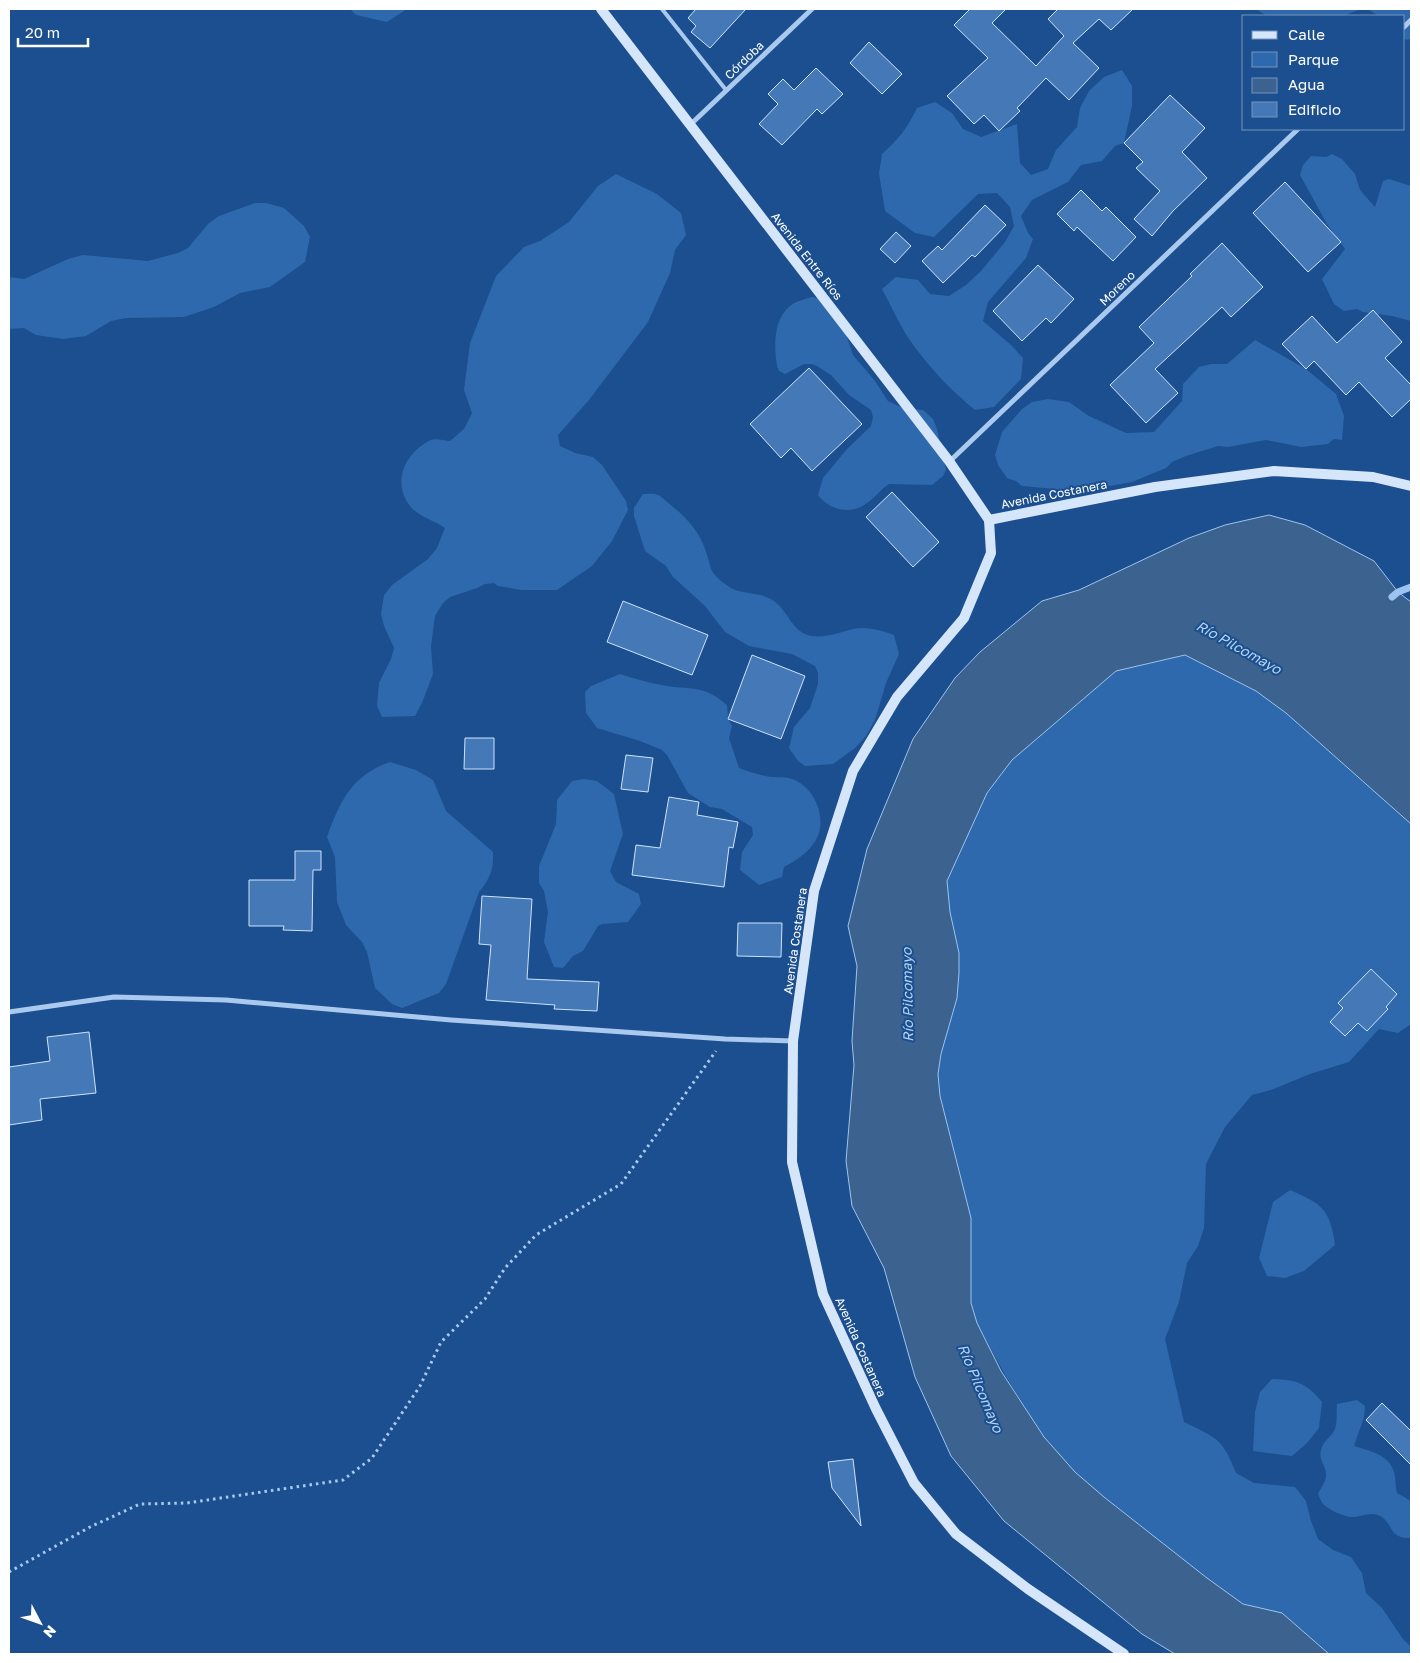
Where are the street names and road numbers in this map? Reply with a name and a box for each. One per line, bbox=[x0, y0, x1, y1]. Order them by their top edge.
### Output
street label: Córdoba bbox=[721, 38, 767, 82]
street label: Avenida Entre Ríos bbox=[768, 209, 846, 303]
street label: Moreno bbox=[1096, 267, 1138, 309]
street label: Avenida Costanera bbox=[1000, 476, 1108, 512]
street label: Avenida Costanera bbox=[780, 887, 810, 995]
street label: Avenida Costanera bbox=[832, 1295, 890, 1399]

